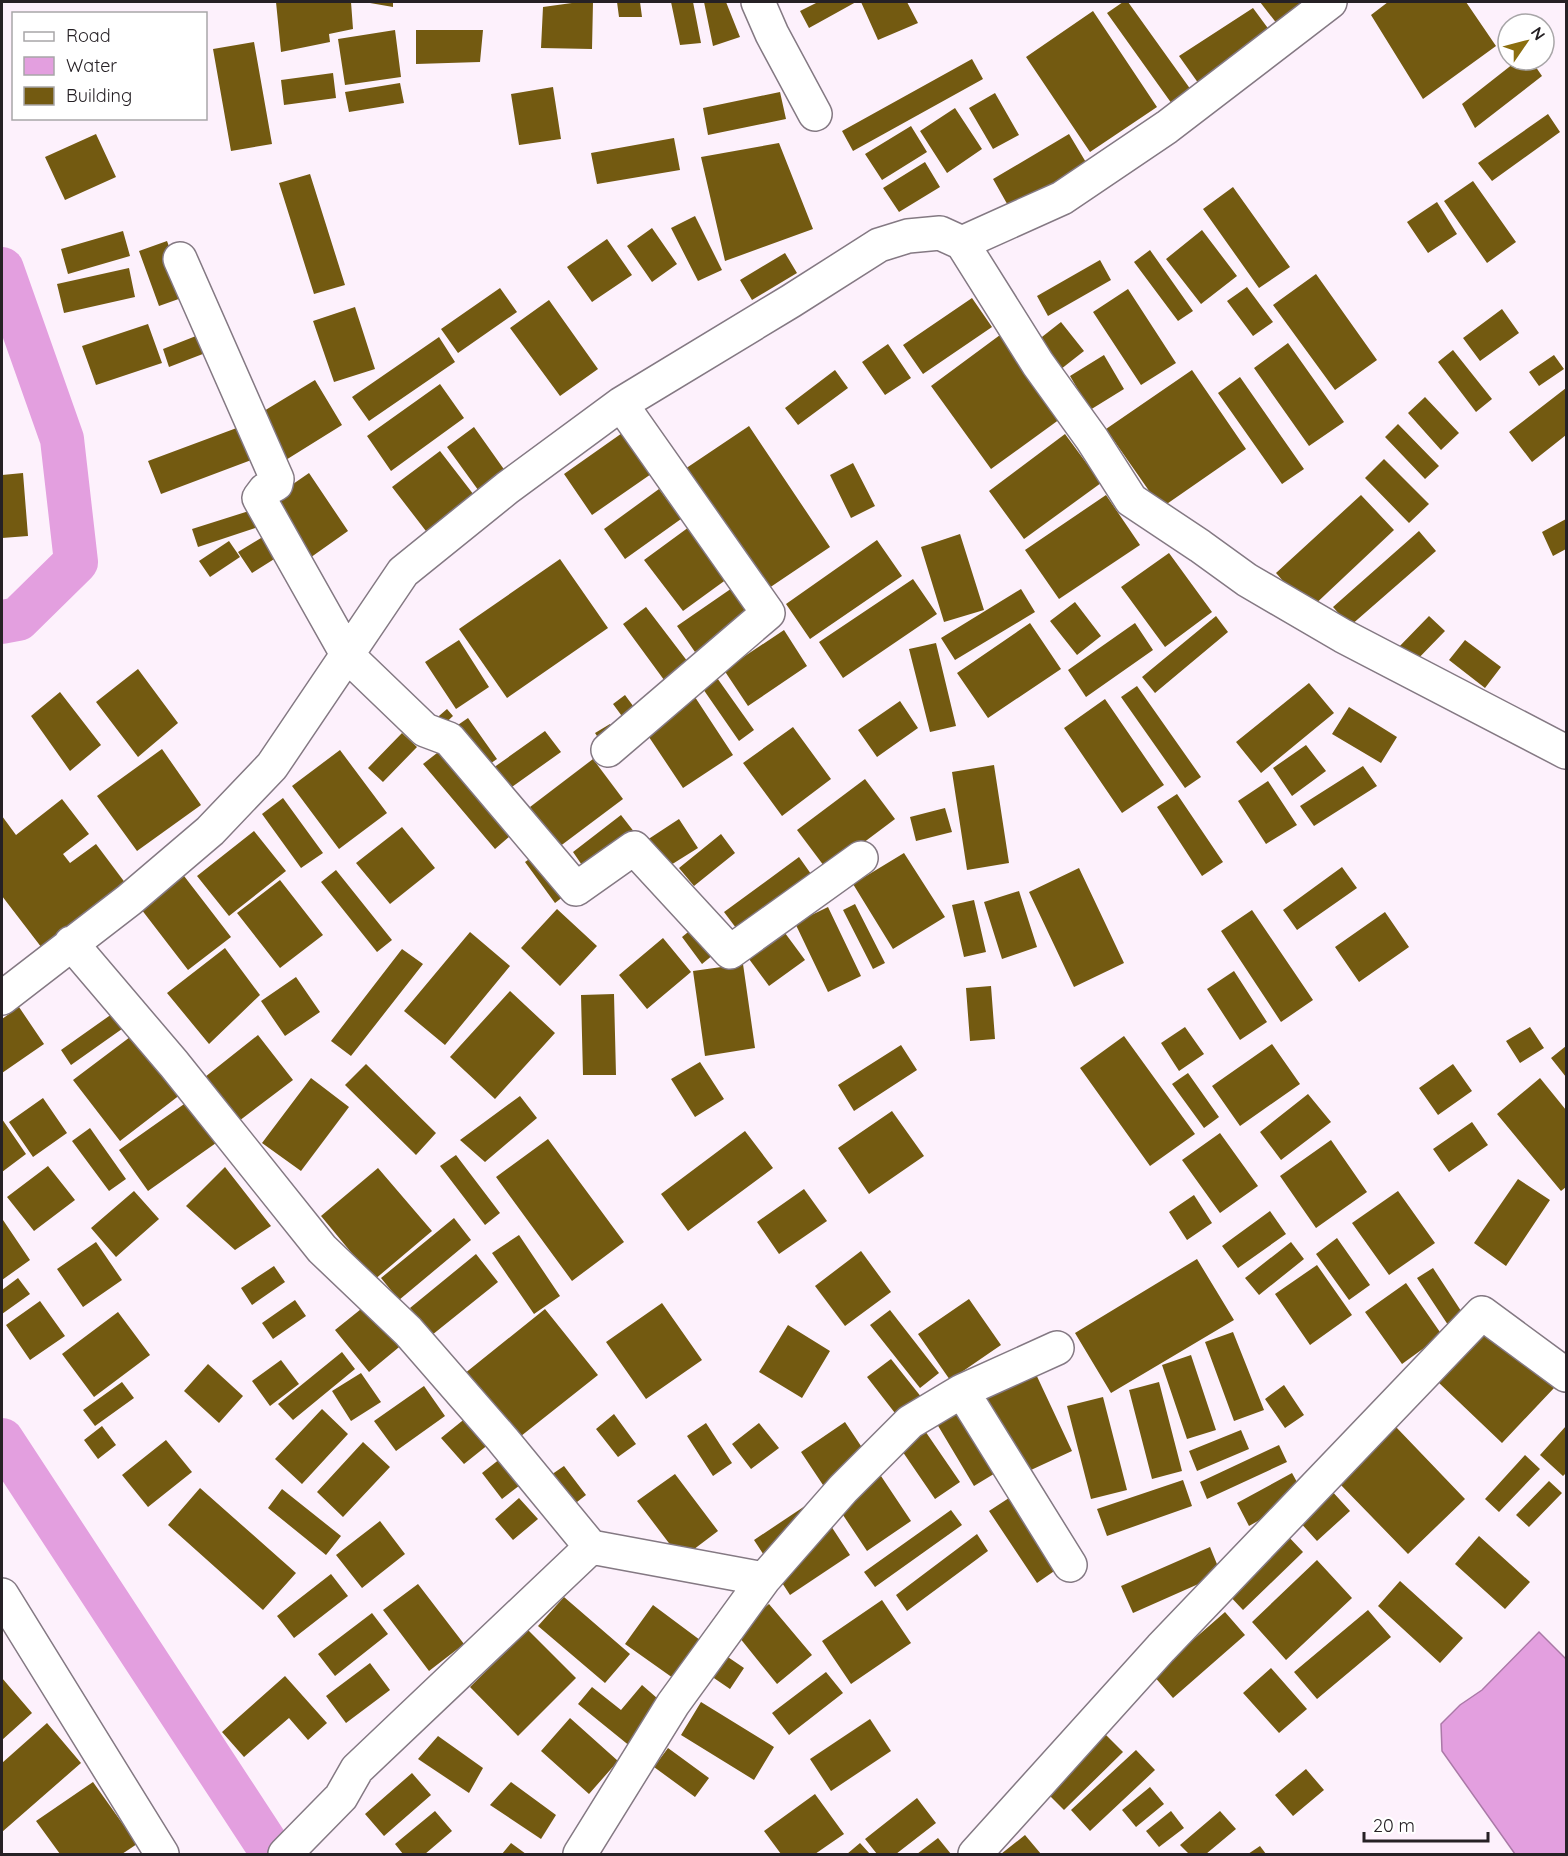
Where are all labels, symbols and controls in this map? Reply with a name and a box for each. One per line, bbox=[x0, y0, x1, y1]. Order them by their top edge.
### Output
legend bbox=[12, 12, 207, 120]
north arrow bbox=[1496, 12, 1556, 72]
text: N bbox=[1527, 23, 1550, 44]
text: Road bbox=[66, 24, 111, 47]
text: Water bbox=[66, 54, 117, 77]
text: Building bbox=[66, 84, 132, 107]
scale bar bbox=[1364, 1805, 1488, 1843]
text: 20 m bbox=[1373, 1814, 1415, 1837]

